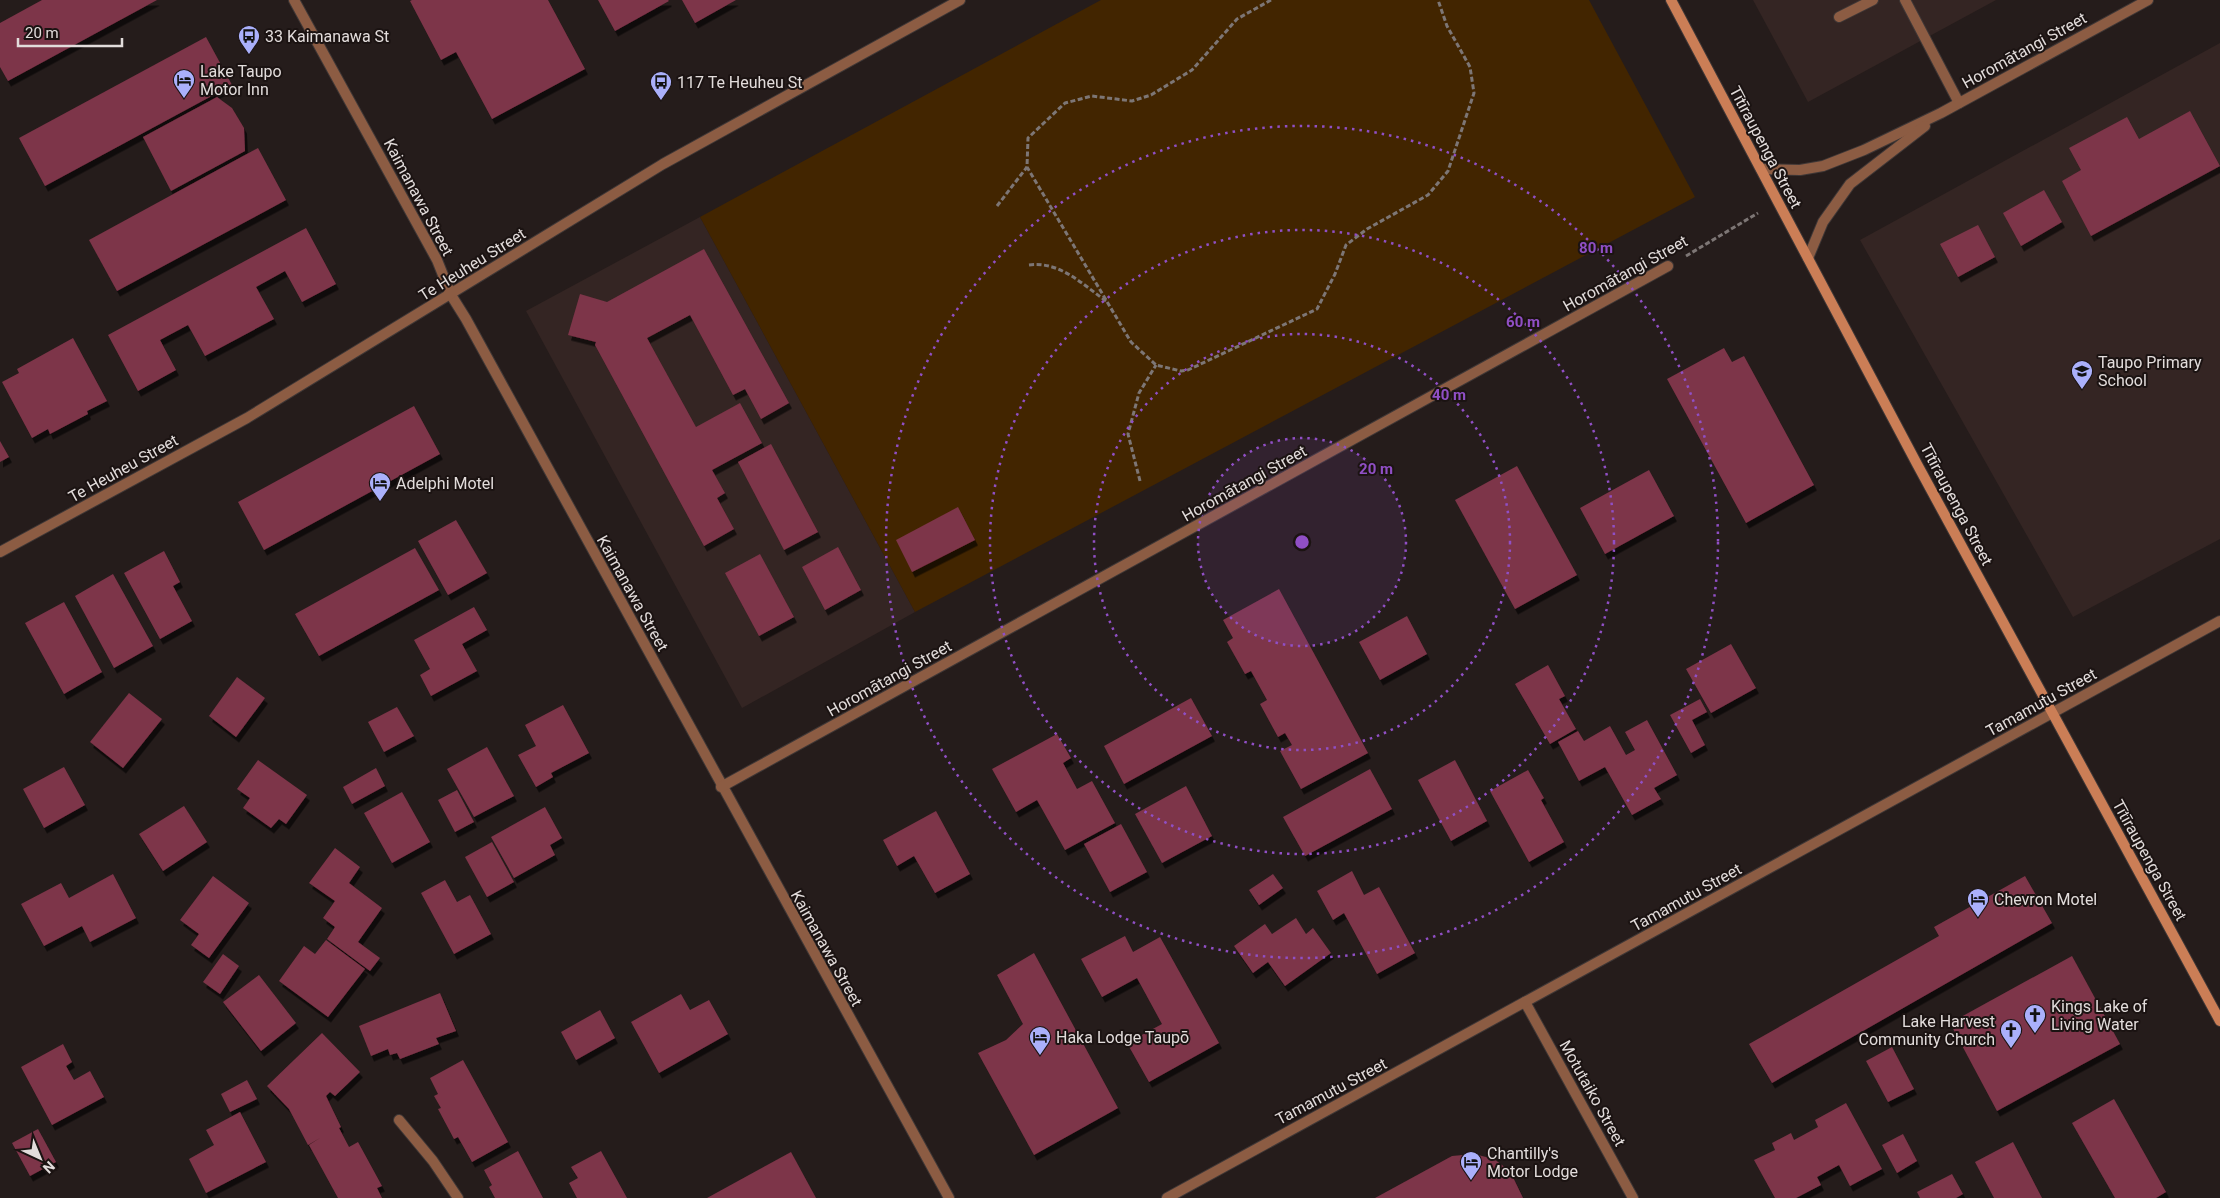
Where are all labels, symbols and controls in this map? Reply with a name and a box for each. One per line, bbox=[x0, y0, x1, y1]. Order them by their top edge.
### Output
street label: Horomātangi Street bbox=[1959, 8, 2090, 93]
scale bar bbox=[18, 15, 121, 47]
text: 20 m bbox=[25, 24, 59, 42]
bus stop icon: 33 Kaimanawa St bbox=[237, 24, 261, 55]
place label: 33 Kaimanawa St bbox=[265, 27, 389, 46]
place label: Lake Taupo Motor Inn bbox=[200, 62, 282, 99]
hotel icon: Lake Taupo Motor Inn bbox=[172, 68, 196, 99]
bus stop icon: 117 Te Heuheu St bbox=[649, 70, 673, 101]
place label: 117 Te Heuheu St bbox=[677, 73, 802, 92]
street label: Tītīraupenga Street bbox=[1725, 83, 1806, 212]
street label: Kaimanawa Street bbox=[380, 135, 457, 259]
street label: Te Heuheu Street bbox=[415, 224, 529, 305]
street label: Horomātangi Street bbox=[1560, 231, 1691, 316]
text: 80 m bbox=[1579, 239, 1613, 257]
text: 60 m bbox=[1506, 313, 1540, 331]
place label: Taupo Primary School bbox=[2098, 353, 2202, 390]
school or university icon: Taupo Primary School bbox=[2070, 359, 2094, 390]
text: 40 m bbox=[1432, 386, 1466, 404]
street label: Te Heuheu Street bbox=[65, 430, 181, 506]
street label: Tītīraupenga Street bbox=[1916, 440, 1997, 569]
street label: Horomātangi Street bbox=[1179, 441, 1310, 526]
text: 20 m bbox=[1359, 460, 1393, 478]
hotel icon: Adelphi Motel bbox=[368, 471, 392, 502]
place label: Adelphi Motel bbox=[396, 474, 494, 493]
street label: Kaimanawa Street bbox=[593, 532, 672, 655]
centre of rings bbox=[1293, 533, 1311, 551]
street label: Horomātangi Street bbox=[824, 636, 955, 721]
street label: Tamamutu Street bbox=[1983, 664, 2100, 741]
street label: Tītīraupenga Street bbox=[2108, 796, 2191, 924]
street label: Tamamutu Street bbox=[1628, 859, 1745, 936]
street label: Kaimanawa Street bbox=[787, 887, 866, 1010]
hotel icon: Chevron Motel bbox=[1966, 887, 1990, 918]
place label: Chevron Motel bbox=[1994, 890, 2097, 909]
place label: Kings Lake of Living Water bbox=[2051, 997, 2148, 1034]
church icon: Kings Lake of Living Water bbox=[2023, 1003, 2047, 1034]
place label: Lake Harvest Community Church bbox=[1859, 1012, 1995, 1049]
church icon: Lake Harvest Community Church bbox=[1999, 1018, 2023, 1049]
hotel icon: Haka Lodge Taupō bbox=[1028, 1025, 1052, 1056]
place label: Haka Lodge Taupō bbox=[1056, 1028, 1189, 1047]
street label: Motutaiko Street bbox=[1556, 1037, 1630, 1150]
street label: Tamamutu Street bbox=[1272, 1054, 1390, 1129]
north arrow bbox=[15, 1133, 65, 1183]
place label: Chantilly's Motor Lodge bbox=[1487, 1144, 1578, 1181]
hotel icon: Chantilly's Motor Lodge bbox=[1459, 1150, 1483, 1181]
text: N bbox=[40, 1158, 58, 1177]

